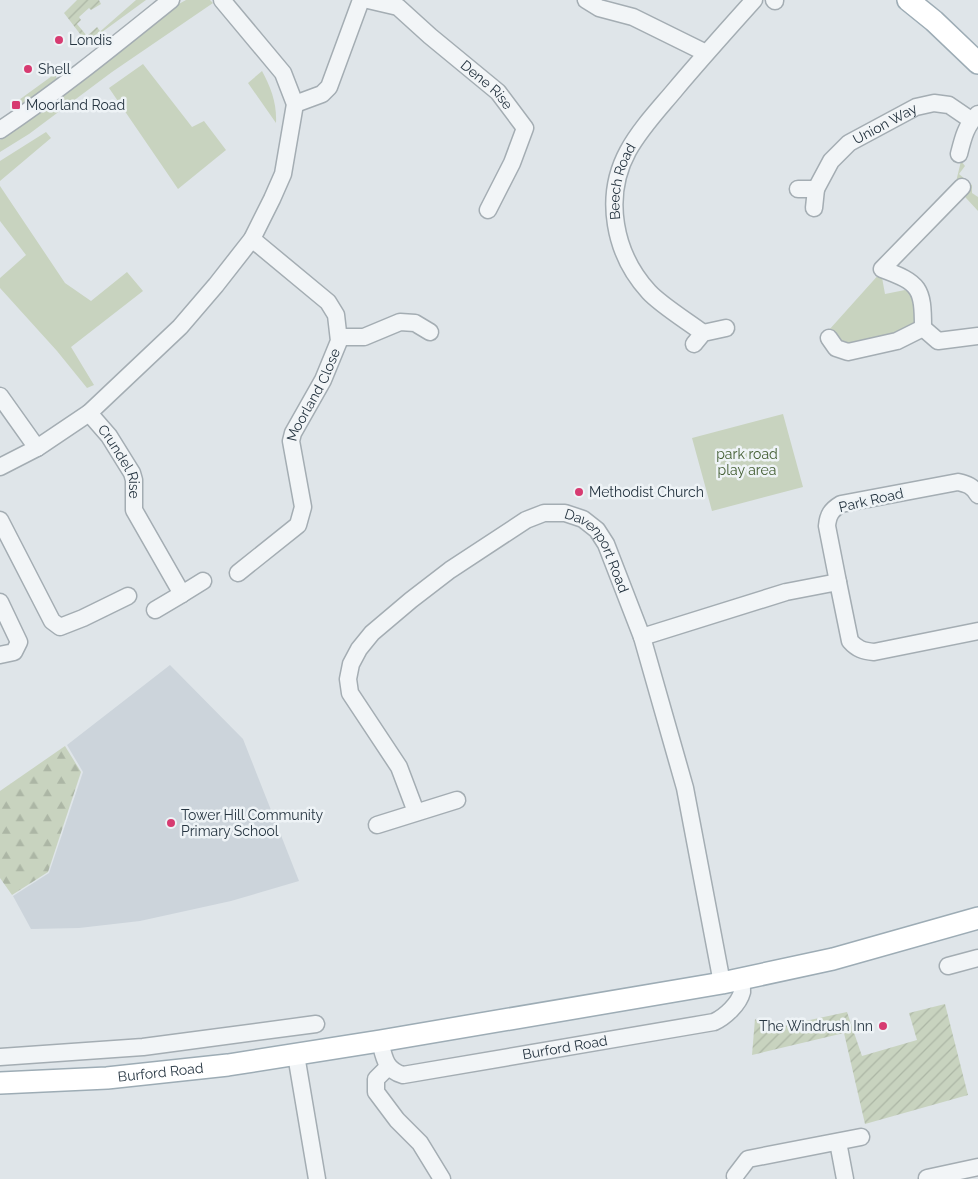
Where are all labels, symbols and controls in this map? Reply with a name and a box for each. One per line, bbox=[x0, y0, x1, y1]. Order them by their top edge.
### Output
place label: Londis bbox=[69, 32, 112, 48]
marker: Londis bbox=[53, 34, 65, 46]
street label: Dene Rise bbox=[458, 57, 516, 112]
place label: Shell bbox=[38, 61, 71, 77]
marker: Shell bbox=[22, 63, 34, 75]
place label: Moorland Road bbox=[26, 97, 125, 113]
marker: Moorland Road bbox=[10, 99, 22, 111]
street label: Union Way bbox=[850, 100, 920, 147]
street label: Beech Road bbox=[606, 140, 639, 221]
street label: Moorland Close bbox=[283, 346, 343, 443]
street label: Crundel Rise bbox=[95, 421, 142, 499]
park label: park road play area bbox=[716, 446, 778, 478]
place label: Methodist Church bbox=[589, 484, 704, 500]
street label: Park Road bbox=[837, 485, 905, 515]
marker: Methodist Church bbox=[573, 486, 585, 498]
street label: Davenport Road bbox=[563, 505, 632, 595]
place label: Tower Hill Community Primary School bbox=[181, 807, 324, 839]
marker: Tower Hill Community Primary School bbox=[165, 817, 177, 829]
place label: The Windrush Inn bbox=[759, 1018, 873, 1034]
marker: The Windrush Inn bbox=[877, 1020, 889, 1032]
street label: Burford Road bbox=[521, 1032, 609, 1063]
street label: Burford Road bbox=[117, 1060, 204, 1085]

